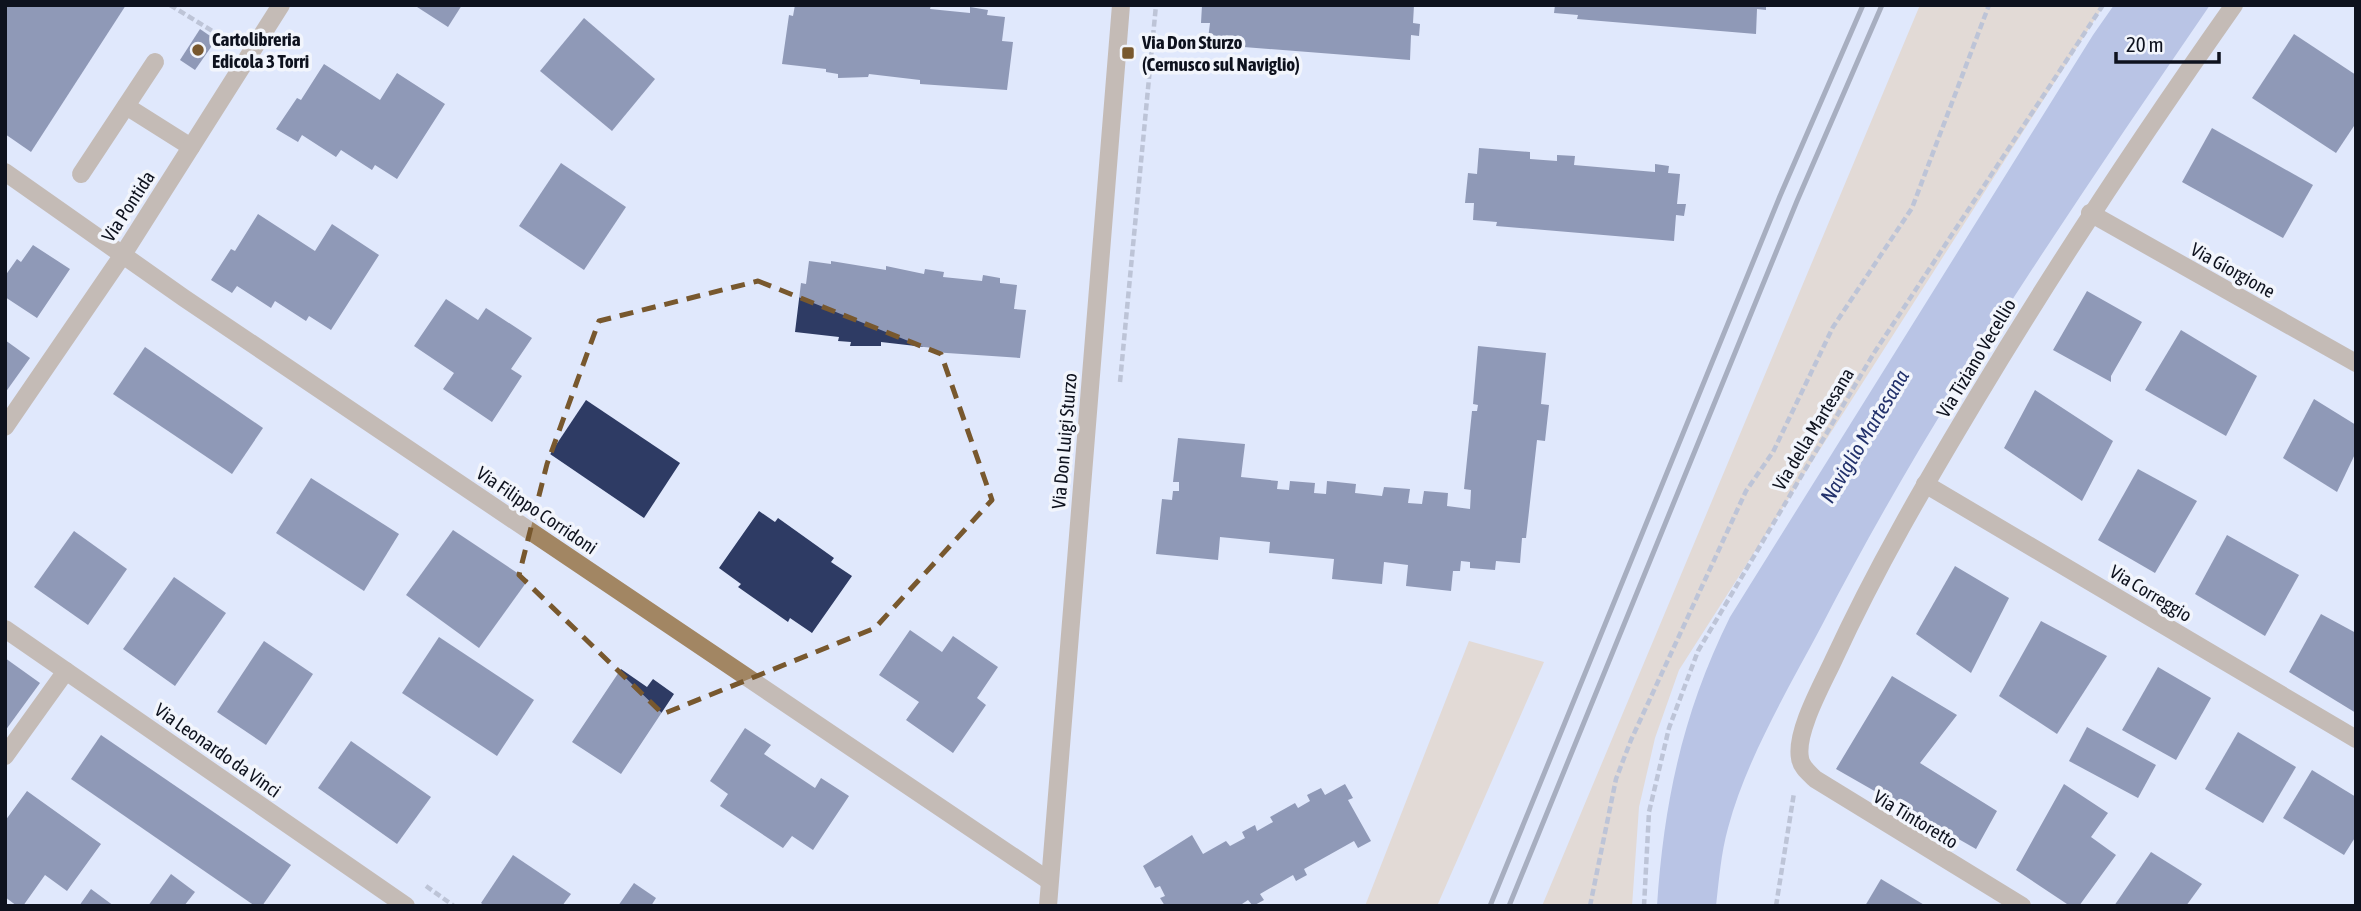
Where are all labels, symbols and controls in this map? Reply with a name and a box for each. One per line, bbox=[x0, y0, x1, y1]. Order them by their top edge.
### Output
scale bar bbox=[2116, 21, 2219, 65]
place label: Cartolibreria Edicola 3 Torri bbox=[212, 28, 309, 72]
place label: Via Don Sturzo (Cernusco sul Naviglio) bbox=[1141, 31, 1300, 75]
text: 20 m bbox=[2126, 32, 2164, 56]
marker: Cartolibreria Edicola 3 Torri bbox=[190, 42, 206, 58]
marker: Via Don Sturzo (Cernusco sul Naviglio) bbox=[1120, 45, 1136, 61]
street label: Via Pontida bbox=[97, 166, 159, 246]
street label: Via Giorgione bbox=[2187, 238, 2279, 302]
street label: Via Tiziano Vecellio bbox=[1932, 295, 2020, 421]
street label: Via della Martesana bbox=[1768, 364, 1858, 494]
water label: Naviglio Martesana bbox=[1815, 365, 1913, 507]
street label: Via Don Luigi Sturzo bbox=[1047, 372, 1081, 510]
street label: Via Filippo Corridoni bbox=[473, 462, 601, 558]
street label: Via Correggio bbox=[2106, 560, 2196, 626]
street label: Via Leonardo da Vinci bbox=[151, 698, 285, 802]
street label: Via Tintoretto bbox=[1870, 785, 1962, 853]

